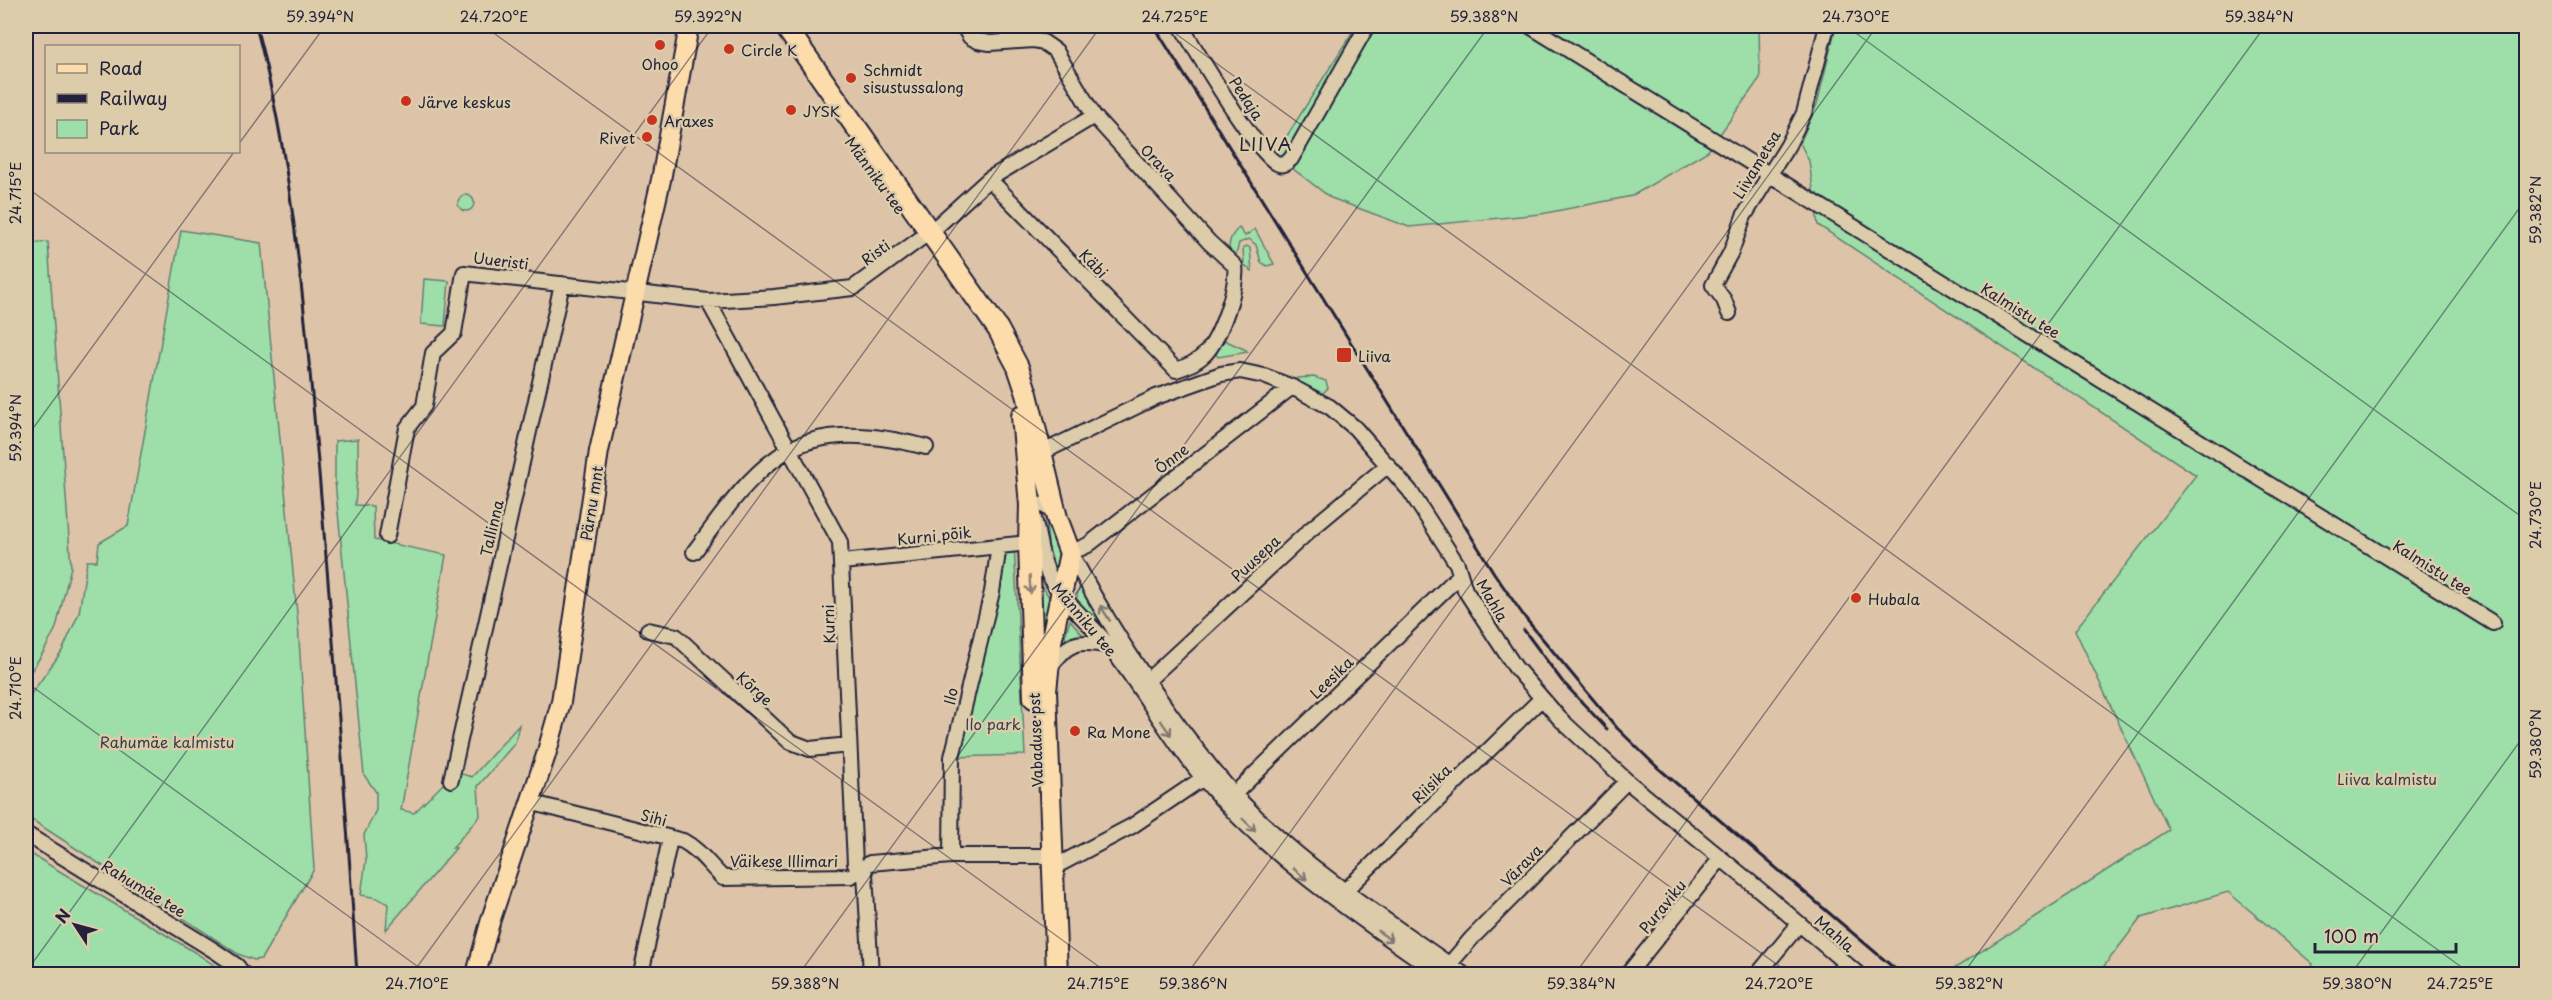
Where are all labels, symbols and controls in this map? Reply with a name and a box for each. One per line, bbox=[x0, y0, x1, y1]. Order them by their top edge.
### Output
text: 59.394°N bbox=[286, 4, 354, 27]
text: 24.720°E bbox=[460, 4, 528, 27]
text: 59.392°N bbox=[674, 4, 742, 27]
text: 24.725°E bbox=[1141, 4, 1209, 27]
text: 59.388°N bbox=[1449, 4, 1519, 27]
text: 24.730°E bbox=[1822, 4, 1890, 27]
text: 59.384°N bbox=[2224, 4, 2294, 27]
marker: Ohoo bbox=[653, 38, 667, 52]
place label: Circle K bbox=[741, 38, 797, 61]
marker: Circle K bbox=[722, 42, 736, 56]
legend bbox=[45, 45, 240, 153]
place label: Ohoo bbox=[641, 52, 679, 75]
text: Road bbox=[99, 54, 143, 81]
place label: Schmidt sisustussalong bbox=[863, 58, 964, 98]
marker: Schmidt sisustussalong bbox=[844, 71, 858, 85]
street label: Pedaja bbox=[1224, 72, 1270, 125]
text: Railway bbox=[99, 84, 167, 111]
place label: Järve keskus bbox=[418, 90, 511, 113]
marker: Järve keskus bbox=[399, 94, 413, 108]
place label: JYSK bbox=[803, 99, 840, 122]
marker: JYSK bbox=[784, 103, 798, 117]
place label: Araxes bbox=[664, 109, 714, 132]
marker: Araxes bbox=[645, 113, 659, 127]
text: Park bbox=[99, 114, 139, 141]
street label: Liivametsa bbox=[1726, 125, 1786, 203]
place label: Rivet bbox=[599, 126, 635, 149]
marker: Rivet bbox=[640, 130, 654, 144]
district label: LIIVA bbox=[1239, 130, 1293, 157]
street label: Männiku tee bbox=[840, 131, 912, 219]
street label: Orava bbox=[1136, 138, 1183, 186]
text: 24.715°E bbox=[3, 162, 26, 224]
text: 59.382°N bbox=[2523, 176, 2546, 244]
street label: Risti bbox=[856, 233, 894, 271]
street label: Käbi bbox=[1074, 243, 1114, 283]
street label: Uueristi bbox=[472, 245, 530, 275]
street label: Kalmistu tee bbox=[1977, 276, 2065, 344]
place label: Liiva bbox=[1358, 344, 1391, 367]
marker: Liiva bbox=[1335, 346, 1353, 364]
text: 59.394°N bbox=[3, 394, 26, 462]
street label: Õnne bbox=[1149, 437, 1193, 479]
street label: Pärnu mnt bbox=[574, 464, 608, 542]
text: 24.730°E bbox=[2523, 481, 2546, 549]
street label: Tallinna bbox=[473, 497, 509, 559]
street label: Kurni põik bbox=[896, 520, 973, 550]
street label: Puusepa bbox=[1225, 529, 1285, 587]
street label: Kalmistu tee bbox=[2389, 533, 2477, 601]
one-way arrow bbox=[1024, 574, 1036, 594]
street label: Mahla bbox=[1472, 574, 1515, 626]
street label: Männiku tee bbox=[1047, 577, 1123, 661]
place label: Hubala bbox=[1868, 587, 1920, 610]
marker: Hubala bbox=[1849, 591, 1863, 605]
street label: Kurni bbox=[816, 604, 840, 644]
one-way arrow bbox=[1098, 605, 1110, 622]
street label: Leesika bbox=[1304, 650, 1358, 704]
text: 24.710°E bbox=[3, 656, 26, 720]
street label: Kõrge bbox=[732, 665, 778, 711]
street label: Ilo bbox=[937, 685, 963, 707]
street label: Vabaduse pst bbox=[1022, 692, 1048, 788]
text: 59.380°N bbox=[2523, 709, 2546, 779]
park label: Ilo park bbox=[965, 712, 1021, 735]
one-way arrow bbox=[1160, 719, 1172, 735]
place label: Ra Mone bbox=[1087, 720, 1151, 743]
marker: Ra Mone bbox=[1068, 724, 1082, 738]
park label: Rahumäe kalmistu bbox=[100, 730, 234, 753]
street label: Riisika bbox=[1406, 758, 1456, 808]
park label: Liiva kalmistu bbox=[2337, 767, 2437, 790]
street label: Sihi bbox=[638, 803, 670, 831]
one-way arrow bbox=[1241, 818, 1256, 833]
street label: Värava bbox=[1495, 838, 1547, 891]
street label: Väikese Illimari bbox=[730, 849, 838, 872]
street label: Rahumäe tee bbox=[97, 854, 191, 922]
one-way arrow bbox=[1292, 867, 1308, 880]
street label: Puraviku bbox=[1633, 874, 1691, 938]
north arrow bbox=[45, 895, 105, 955]
text: N bbox=[49, 903, 75, 928]
street label: Mahla bbox=[1810, 909, 1860, 957]
scale bar bbox=[2315, 916, 2456, 954]
text: 100 m bbox=[2324, 922, 2379, 949]
one-way arrow bbox=[1376, 930, 1392, 942]
text: 24.710°E bbox=[385, 971, 449, 994]
text: 59.388°N bbox=[770, 971, 840, 994]
text: 24.715°E bbox=[1067, 971, 1129, 994]
text: 59.386°N bbox=[1158, 971, 1228, 994]
text: 59.384°N bbox=[1546, 971, 1616, 994]
text: 24.720°E bbox=[1745, 971, 1813, 994]
text: 59.382°N bbox=[1935, 971, 2003, 994]
text: 59.380°N bbox=[2322, 971, 2392, 994]
text: 24.725°E bbox=[2426, 971, 2494, 994]

